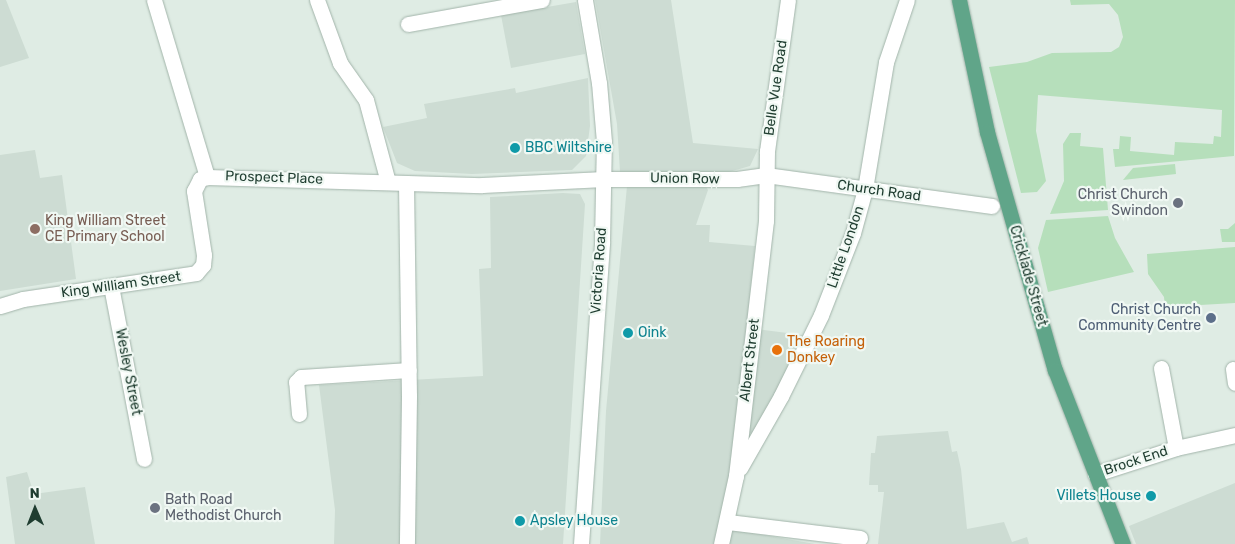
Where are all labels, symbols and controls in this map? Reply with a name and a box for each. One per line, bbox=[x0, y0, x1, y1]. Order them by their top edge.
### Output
street label: Belle Vue Road bbox=[761, 39, 791, 137]
place label: BBC Wiltshire bbox=[525, 140, 612, 156]
marker: BBC Wiltshire bbox=[509, 142, 521, 154]
street label: Prospect Place bbox=[225, 168, 323, 188]
street label: Union Row bbox=[650, 170, 720, 188]
street label: Church Road bbox=[836, 177, 922, 205]
place label: Christ Church Swindon bbox=[1078, 187, 1168, 220]
marker: Christ Church Swindon bbox=[1172, 197, 1184, 209]
street label: Little London bbox=[824, 204, 868, 290]
place label: King William Street CE Primary School bbox=[45, 213, 166, 246]
marker: King William Street CE Primary School bbox=[29, 223, 41, 235]
street label: Cricklade Street bbox=[1006, 224, 1050, 328]
street label: Victoria Road bbox=[588, 227, 610, 315]
street label: King William Street bbox=[60, 268, 182, 302]
place label: Christ Church Community Centre bbox=[1078, 302, 1201, 334]
marker: Christ Church Community Centre bbox=[1205, 312, 1217, 324]
street label: Albert Street bbox=[737, 317, 763, 403]
place label: Oink bbox=[638, 325, 667, 341]
street label: Wesley Street bbox=[111, 327, 145, 417]
marker: Oink bbox=[622, 327, 634, 339]
place label: The Roaring Donkey bbox=[787, 334, 865, 367]
marker: The Roaring Donkey bbox=[771, 344, 783, 356]
street label: Brock End bbox=[1102, 443, 1170, 479]
north arrow bbox=[10, 484, 60, 534]
text: N bbox=[30, 485, 40, 502]
place label: Villets House bbox=[1056, 488, 1141, 504]
marker: Villets House bbox=[1145, 490, 1157, 502]
place label: Bath Road Methodist Church bbox=[165, 492, 281, 524]
marker: Bath Road Methodist Church bbox=[149, 502, 161, 514]
place label: Apsley House bbox=[530, 513, 618, 529]
marker: Apsley House bbox=[514, 515, 526, 527]

